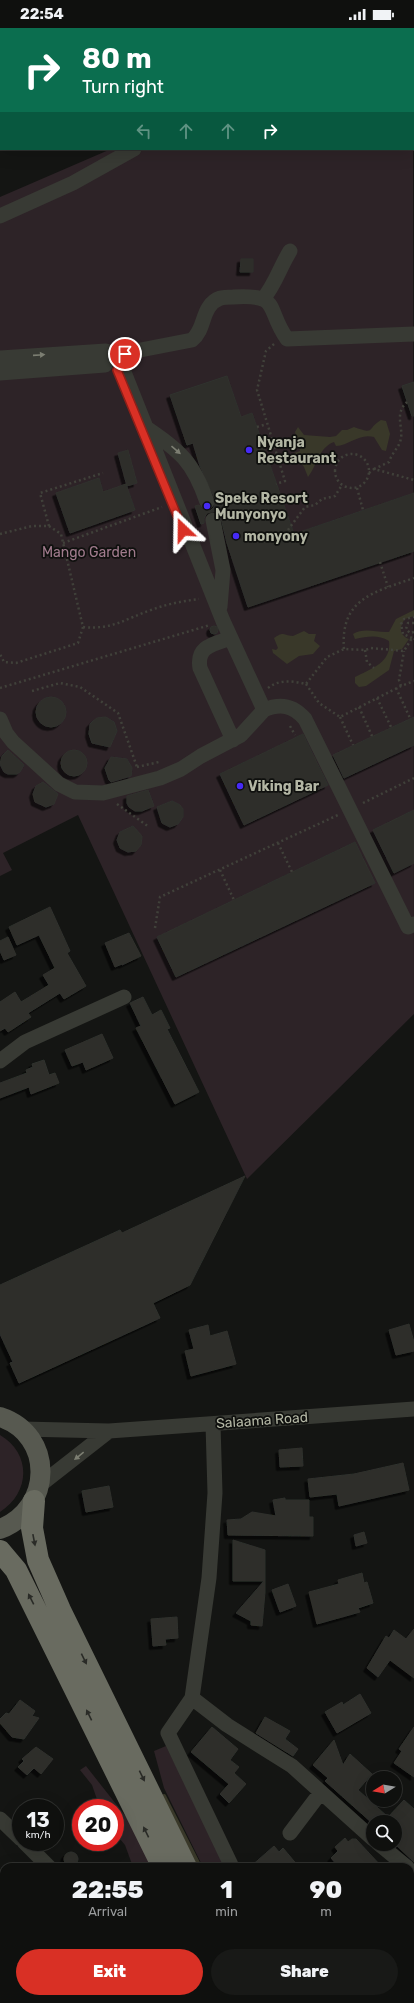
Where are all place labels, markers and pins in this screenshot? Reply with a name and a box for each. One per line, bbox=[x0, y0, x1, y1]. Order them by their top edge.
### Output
pin bbox=[108, 337, 142, 371]
place label: Nyanja Restaurant bbox=[257, 434, 337, 467]
marker: Nyanja Restaurant bbox=[244, 445, 254, 455]
place label: Speke Resort Munyonyo bbox=[215, 490, 308, 523]
marker: Speke Resort Munyonyo bbox=[202, 501, 212, 511]
place label: monyony bbox=[244, 528, 308, 545]
marker: monyony bbox=[231, 531, 241, 541]
place label: Viking Bar bbox=[248, 778, 320, 795]
marker: Viking Bar bbox=[235, 781, 245, 791]

